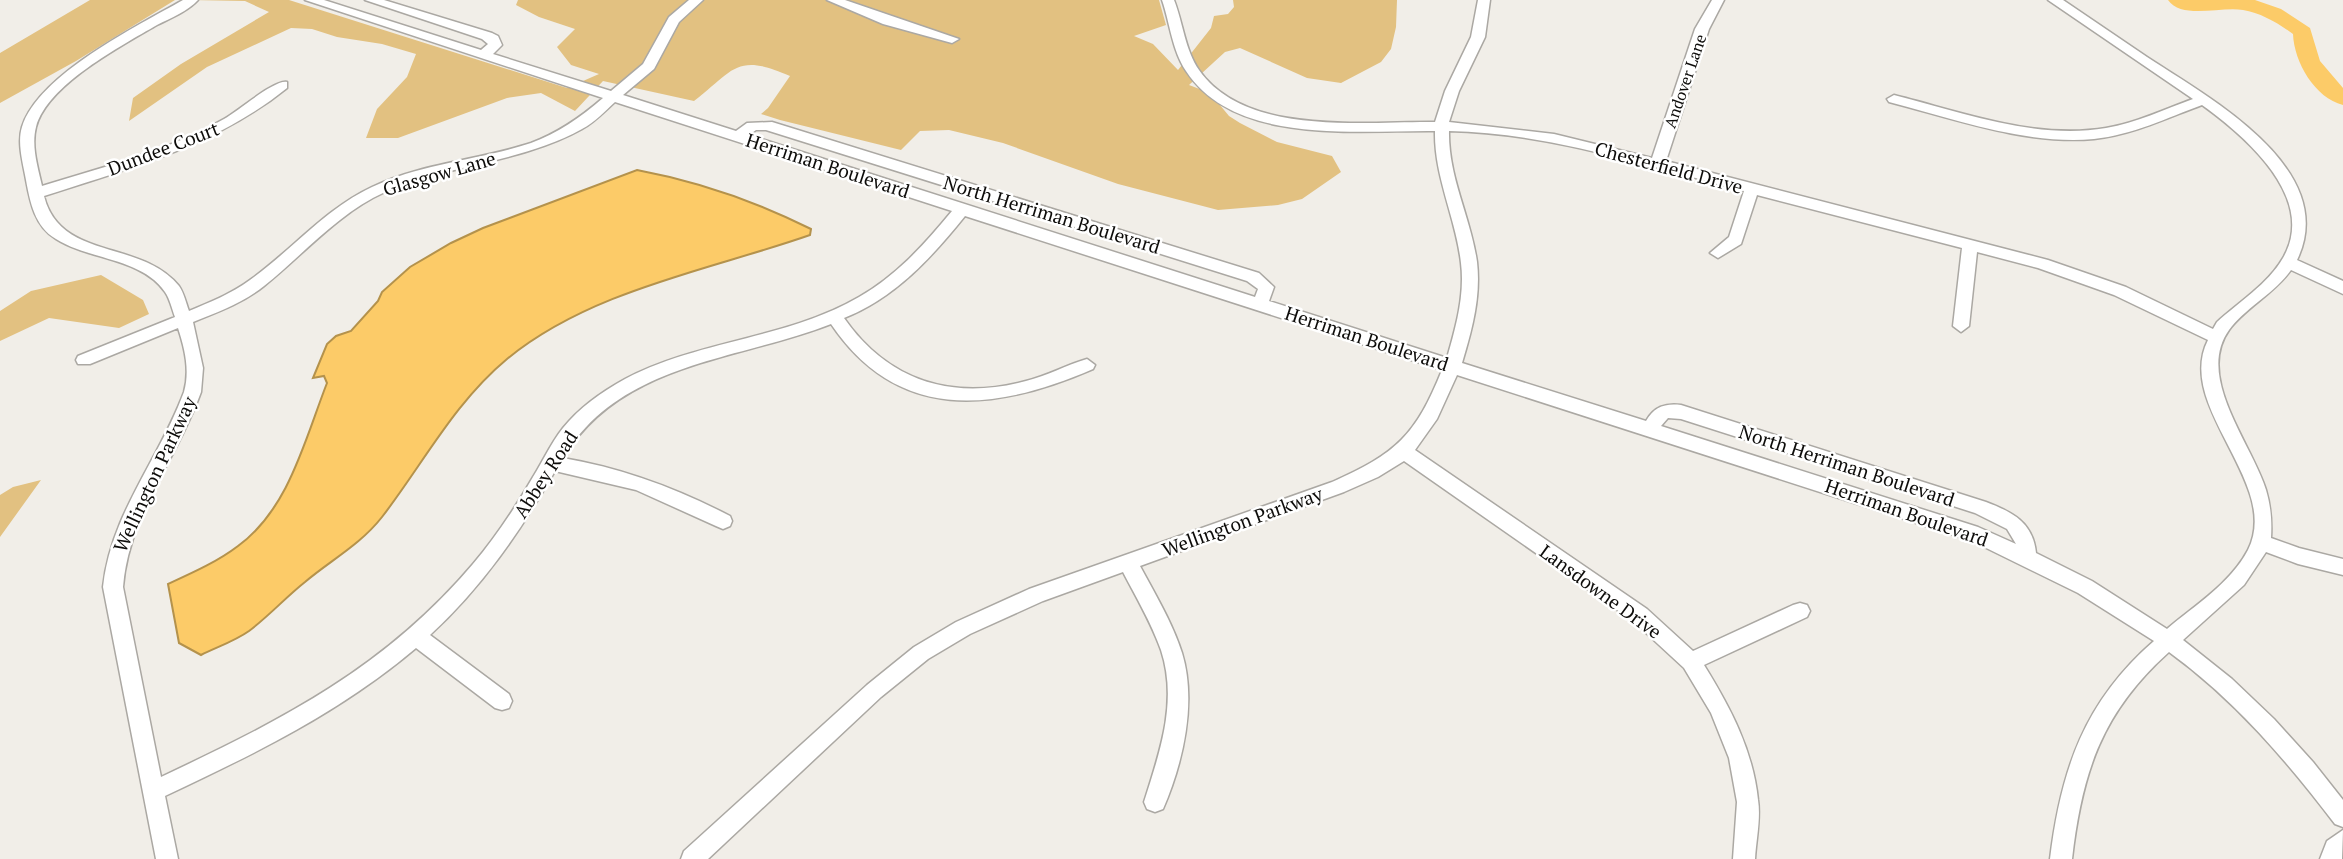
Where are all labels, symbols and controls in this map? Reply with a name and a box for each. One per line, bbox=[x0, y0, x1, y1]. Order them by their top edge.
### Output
street label: Andover Lane bbox=[1659, 31, 1711, 131]
street label: Dundee Court bbox=[104, 115, 222, 181]
street label: Herriman Boulevard bbox=[743, 127, 913, 203]
street label: Chesterfield Drive bbox=[1592, 135, 1746, 199]
street label: Glasgow Lane bbox=[380, 145, 498, 201]
street label: North Herriman Boulevard bbox=[941, 169, 1164, 259]
street label: Herriman Boulevard bbox=[1282, 300, 1452, 376]
street label: Wellington Parkway bbox=[107, 392, 201, 556]
street label: North Herriman Boulevard bbox=[1736, 419, 1958, 511]
street label: Abbey Road bbox=[507, 425, 583, 523]
street label: Herriman Boulevard bbox=[1823, 473, 1991, 551]
street label: Wellington Parkway bbox=[1158, 480, 1326, 562]
street label: Lansdowne Drive bbox=[1535, 538, 1667, 644]

